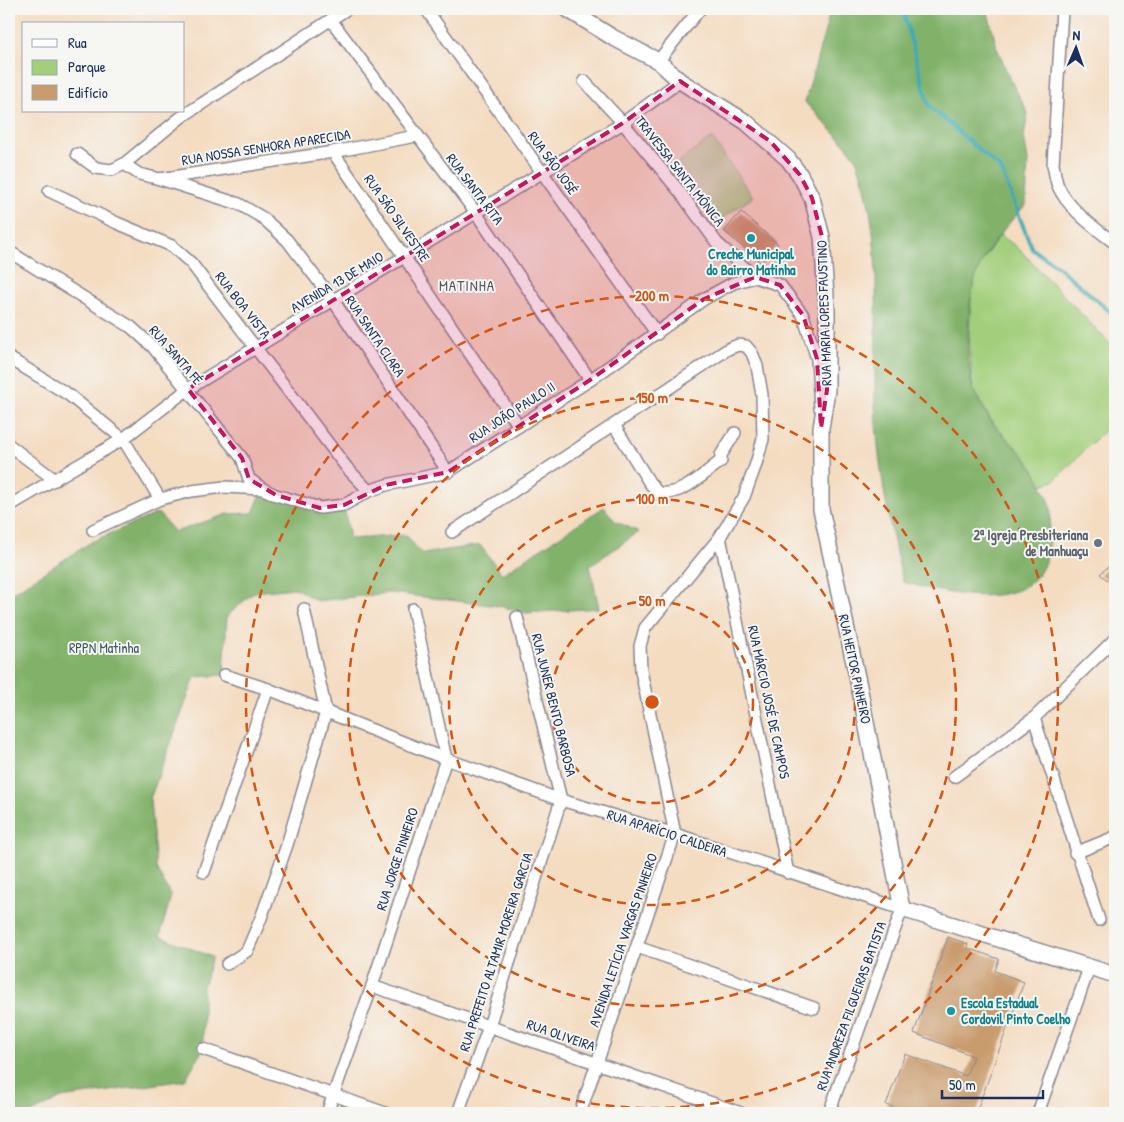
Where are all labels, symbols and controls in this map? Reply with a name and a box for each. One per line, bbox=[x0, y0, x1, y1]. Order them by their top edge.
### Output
legend bbox=[22, 22, 185, 112]
north arrow bbox=[1052, 22, 1102, 72]
text: N bbox=[1072, 25, 1081, 44]
text: Rua bbox=[68, 32, 87, 53]
text: Parque bbox=[68, 56, 106, 77]
text: Edifício bbox=[68, 82, 108, 103]
street label: TRAVESSA SANTA MÔNICA bbox=[631, 112, 730, 230]
street label: RUA NOSSA SENHORA APARECIDA bbox=[180, 124, 352, 169]
street label: RUA SÃO JOSÉ bbox=[524, 127, 583, 198]
street label: RUA SANTA RITA bbox=[442, 149, 508, 228]
street label: RUA SÃO SILVESTRE bbox=[360, 170, 435, 265]
marker: Creche Municipal do Bairro Matinha bbox=[745, 232, 757, 244]
street label: RUA MARIA LOPES FAUSTINO bbox=[811, 240, 836, 386]
place label: Creche Municipal do Bairro Matinha bbox=[706, 244, 796, 279]
street label: AVENIDA 13 DE MAIO bbox=[287, 246, 387, 317]
street label: RUA BOA VISTA bbox=[211, 267, 276, 342]
district label: MATINHA bbox=[439, 275, 495, 296]
text: 200 m bbox=[635, 285, 669, 306]
street label: RUA SANTA CLARA bbox=[341, 291, 410, 380]
street label: RUA SANTA FÉ bbox=[145, 321, 207, 388]
street label: RUA JOÃO PAULO II bbox=[465, 377, 558, 446]
text: 150 m bbox=[636, 387, 668, 408]
text: 100 m bbox=[636, 488, 668, 509]
place label: 2ª Igreja Presbiteriana de Manhuaçu bbox=[973, 525, 1089, 560]
marker: 2ª Igreja Presbiteriana de Manhuaçu bbox=[1092, 537, 1104, 549]
text: 50 m bbox=[639, 590, 665, 611]
street label: RUA HEITOR PINHEIRO bbox=[835, 612, 876, 726]
street label: RUA MÁRCIO JOSÉ DE CAMPOS bbox=[744, 624, 795, 781]
street label: RUA JUNER BENTO BARBOSA bbox=[527, 631, 582, 779]
park label: RPPN Matinha bbox=[69, 638, 139, 657]
centre of rings bbox=[643, 693, 661, 711]
street label: RUA APARÍCIO CALDEIRA bbox=[605, 804, 730, 861]
street label: RUA JORGE PINHEIRO bbox=[371, 805, 422, 913]
street label: RUA PREFEITO ALTAMIR MOREIRA GARCIA bbox=[454, 850, 537, 1054]
street label: AVENIDA LETÍCIA VARGAS PINHEIRO bbox=[584, 850, 661, 1029]
street label: RUA ANDREZA FILGUEIRAS BATISTA bbox=[811, 918, 890, 1093]
place label: Escola Estadual Cordovil Pinto Coelho bbox=[961, 993, 1071, 1028]
marker: Escola Estadual Cordovil Pinto Coelho bbox=[945, 1005, 957, 1017]
street label: RUA OLIVEIRA bbox=[525, 1014, 598, 1055]
scale bar bbox=[942, 1067, 1043, 1099]
text: 50 m bbox=[949, 1074, 976, 1095]

